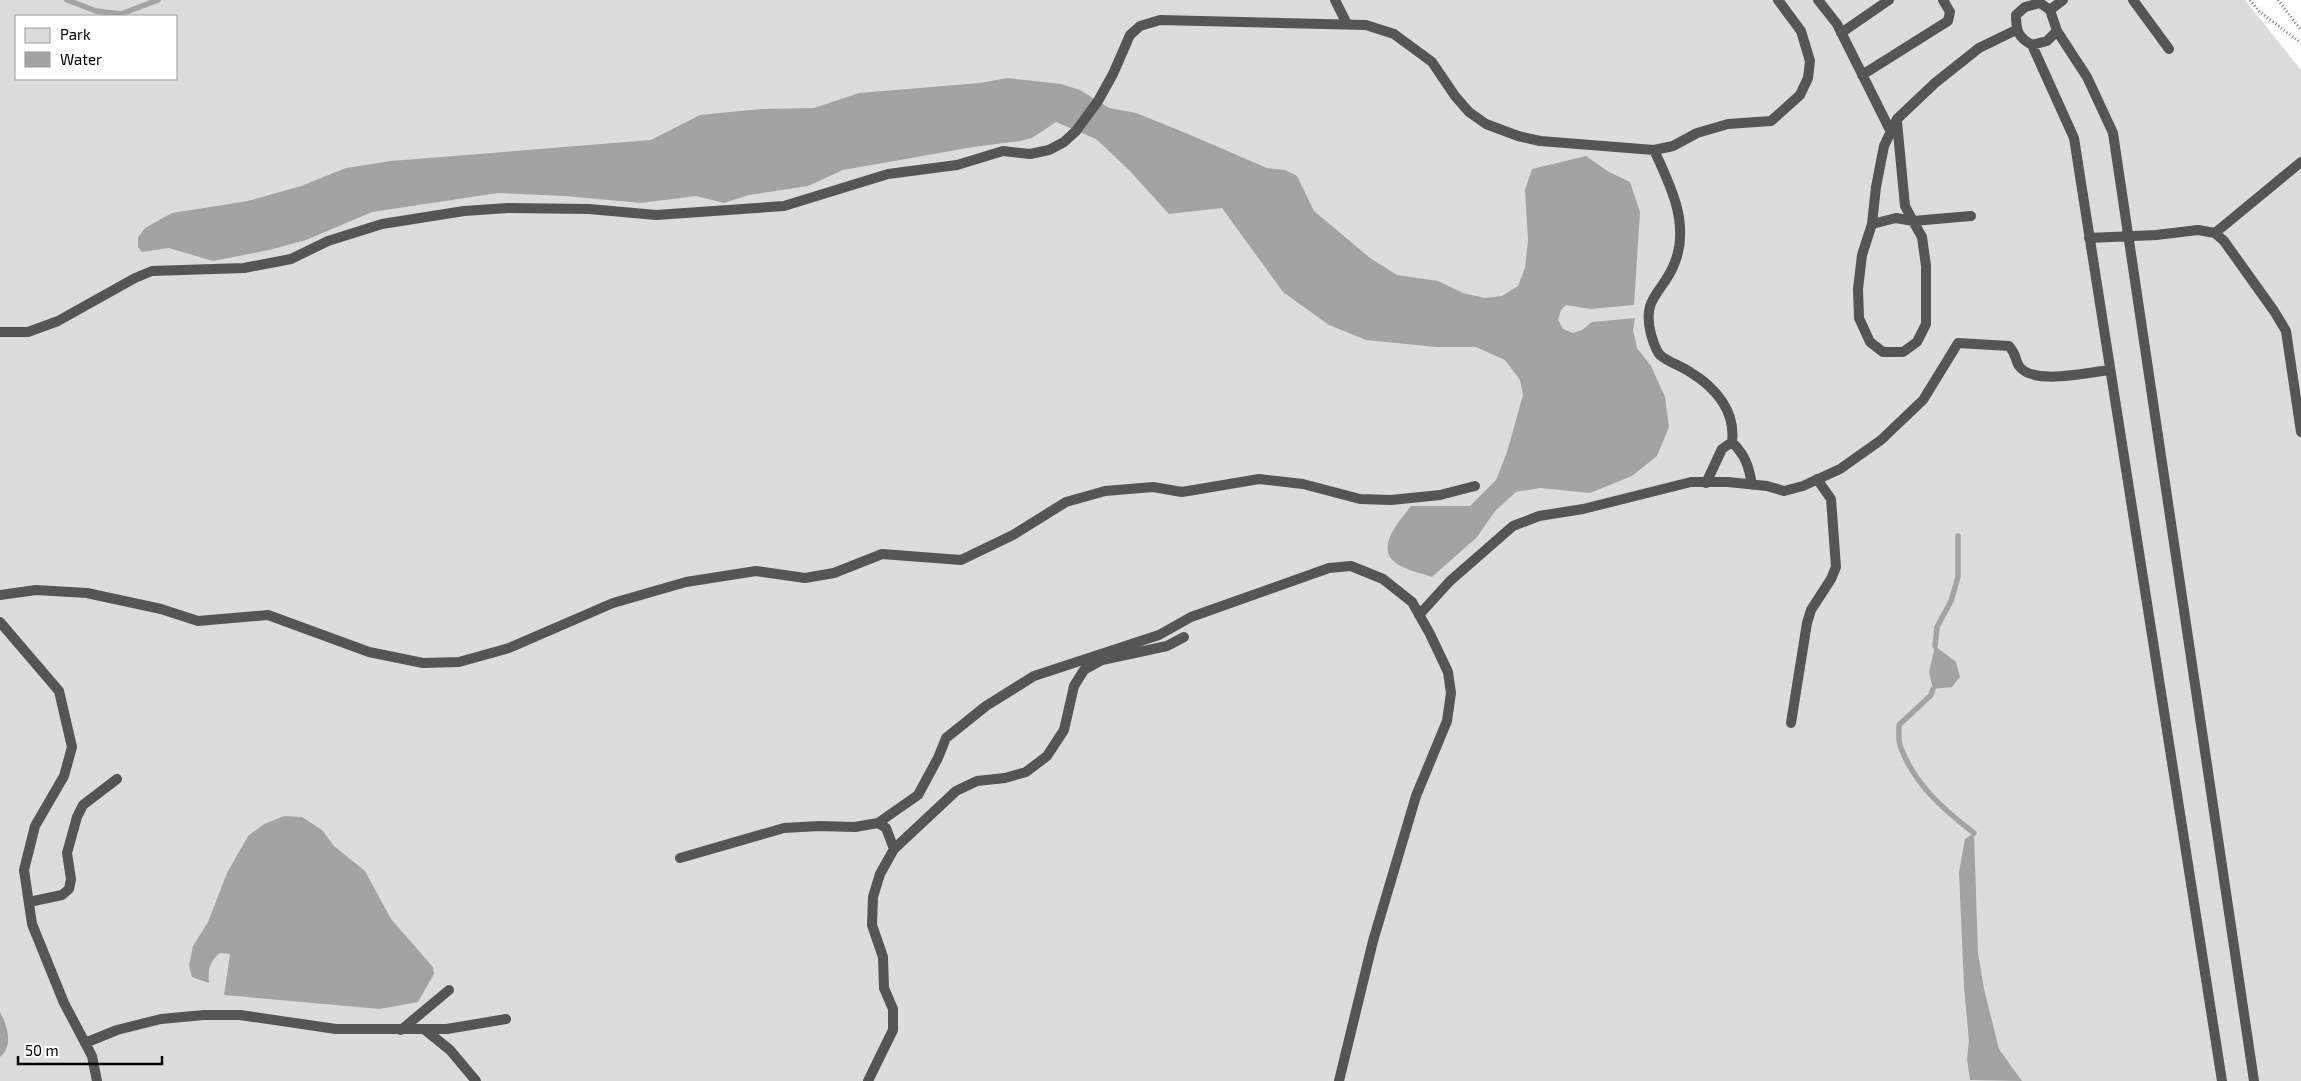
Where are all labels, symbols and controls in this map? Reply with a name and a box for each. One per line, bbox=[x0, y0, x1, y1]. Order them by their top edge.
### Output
legend bbox=[15, 15, 178, 80]
text: Park bbox=[60, 25, 91, 43]
text: Water bbox=[60, 50, 102, 68]
scale bar bbox=[18, 1034, 161, 1066]
text: 50 m bbox=[25, 1041, 59, 1059]

